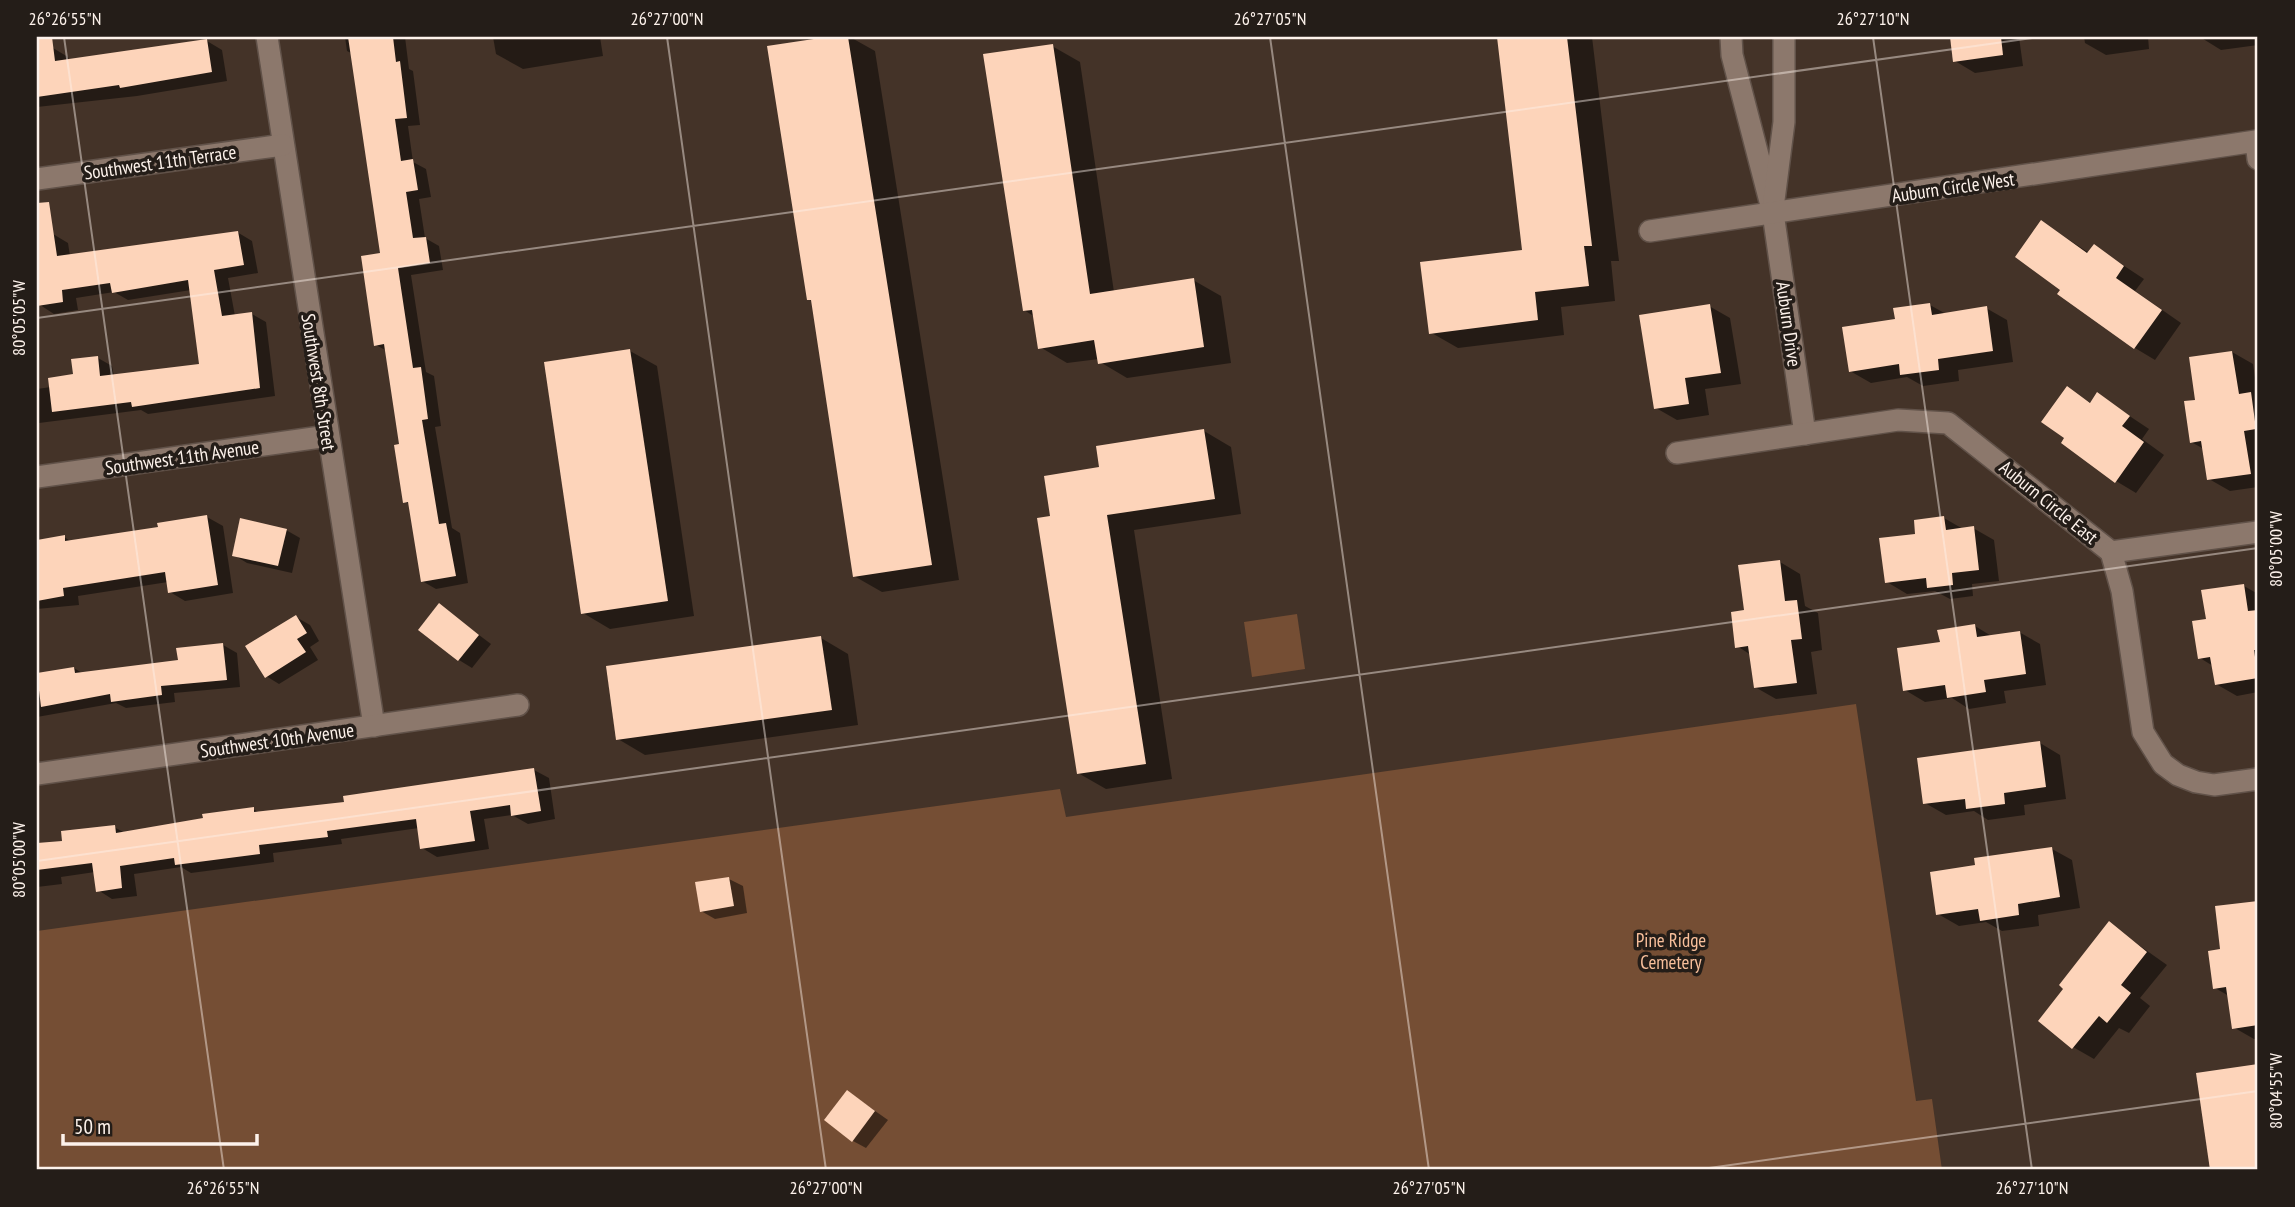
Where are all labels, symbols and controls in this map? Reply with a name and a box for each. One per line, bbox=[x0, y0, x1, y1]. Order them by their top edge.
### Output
text: 26°26'55"N bbox=[29, 7, 101, 30]
text: 26°27'00"N bbox=[631, 7, 703, 30]
text: 26°27'05"N bbox=[1234, 7, 1306, 30]
text: 26°27'10"N bbox=[1837, 7, 1909, 30]
street label: Southwest 11th Terrace bbox=[82, 139, 238, 185]
street label: Auburn Circle West bbox=[1890, 166, 2017, 207]
text: 80°05'05"W bbox=[7, 280, 30, 356]
street label: Auburn Drive bbox=[1771, 280, 1807, 368]
street label: Southwest 8th Street bbox=[296, 312, 342, 453]
street label: Southwest 11th Avenue bbox=[104, 434, 261, 480]
street label: Auburn Circle East bbox=[1995, 455, 2104, 550]
text: 80°05'00"W bbox=[2264, 511, 2287, 587]
street label: Southwest 10th Avenue bbox=[199, 717, 356, 763]
text: 80°05'00"W bbox=[7, 822, 30, 898]
park label: Pine Ridge Cemetery bbox=[1636, 928, 1706, 974]
text: 80°04'55"W bbox=[2264, 1053, 2287, 1129]
scale bar bbox=[63, 1102, 257, 1146]
text: 50 m bbox=[74, 1113, 111, 1140]
text: 26°26'55"N bbox=[187, 1176, 259, 1199]
text: 26°27'00"N bbox=[790, 1176, 862, 1199]
text: 26°27'05"N bbox=[1393, 1176, 1465, 1199]
text: 26°27'10"N bbox=[1996, 1176, 2068, 1199]

